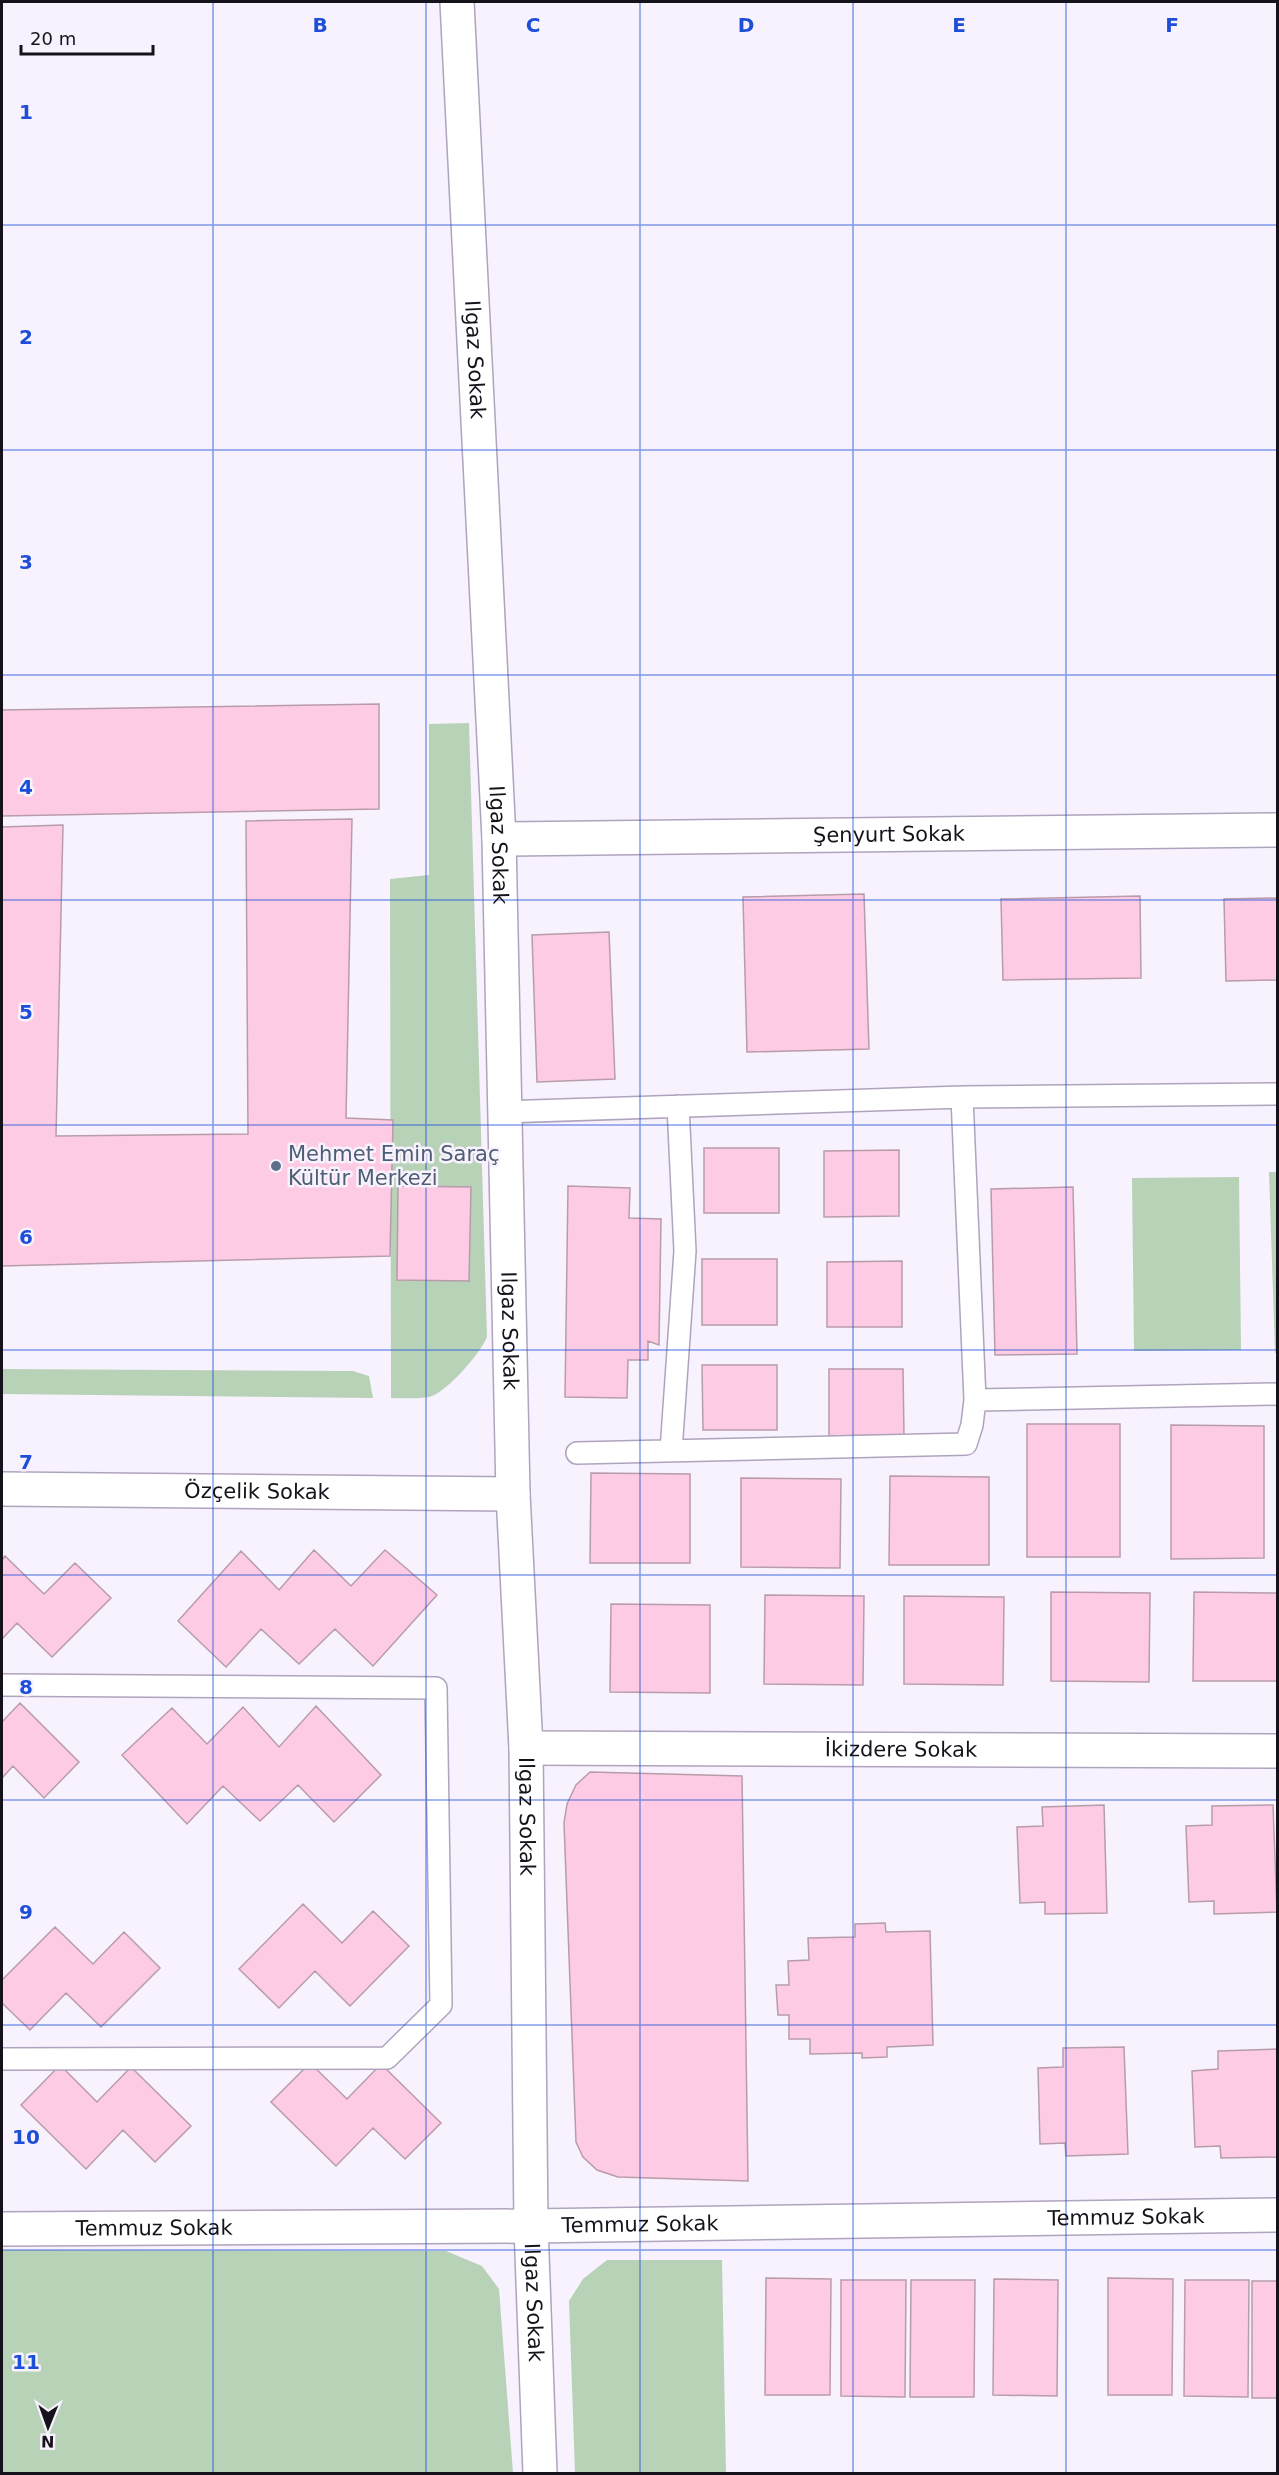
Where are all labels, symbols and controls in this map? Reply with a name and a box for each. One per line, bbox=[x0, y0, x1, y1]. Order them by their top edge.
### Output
text: B bbox=[312, 13, 328, 37]
text: C bbox=[526, 13, 540, 37]
text: D bbox=[738, 13, 754, 37]
text: E bbox=[952, 13, 966, 37]
text: F bbox=[1165, 13, 1179, 37]
scale bar bbox=[21, 18, 153, 56]
text: 20 m bbox=[30, 28, 76, 49]
text: 1 bbox=[19, 100, 33, 124]
street label: Ilgaz Sokak bbox=[460, 300, 490, 420]
text: 2 bbox=[19, 325, 33, 349]
text: 3 bbox=[19, 550, 33, 574]
text: 4 bbox=[19, 775, 33, 799]
street label: Ilgaz Sokak bbox=[484, 785, 512, 906]
street label: Şenyurt Sokak bbox=[813, 822, 966, 847]
text: 5 bbox=[19, 1000, 33, 1024]
place label: Mehmet Emin Saraç Kültür Merkezi bbox=[288, 1142, 499, 1190]
marker: Mehmet Emin Saraç Kültür Merkezi bbox=[269, 1159, 283, 1173]
text: 6 bbox=[19, 1225, 33, 1249]
street label: Ilgaz Sokak bbox=[496, 1271, 523, 1391]
text: 7 bbox=[19, 1450, 33, 1474]
street label: Özçelik Sokak bbox=[184, 1478, 331, 1504]
text: 8 bbox=[19, 1675, 33, 1699]
street label: İkizdere Sokak bbox=[825, 1736, 978, 1762]
street label: Ilgaz Sokak bbox=[514, 1757, 539, 1877]
text: 9 bbox=[19, 1900, 33, 1924]
text: 10 bbox=[12, 2125, 40, 2149]
street label: Temmuz Sokak bbox=[1046, 2204, 1206, 2230]
street label: Temmuz Sokak bbox=[560, 2211, 720, 2238]
street label: Temmuz Sokak bbox=[74, 2216, 233, 2241]
street label: Ilgaz Sokak bbox=[520, 2242, 548, 2363]
text: 11 bbox=[12, 2350, 40, 2374]
north arrow bbox=[18, 2397, 78, 2457]
text: N bbox=[41, 2432, 55, 2451]

